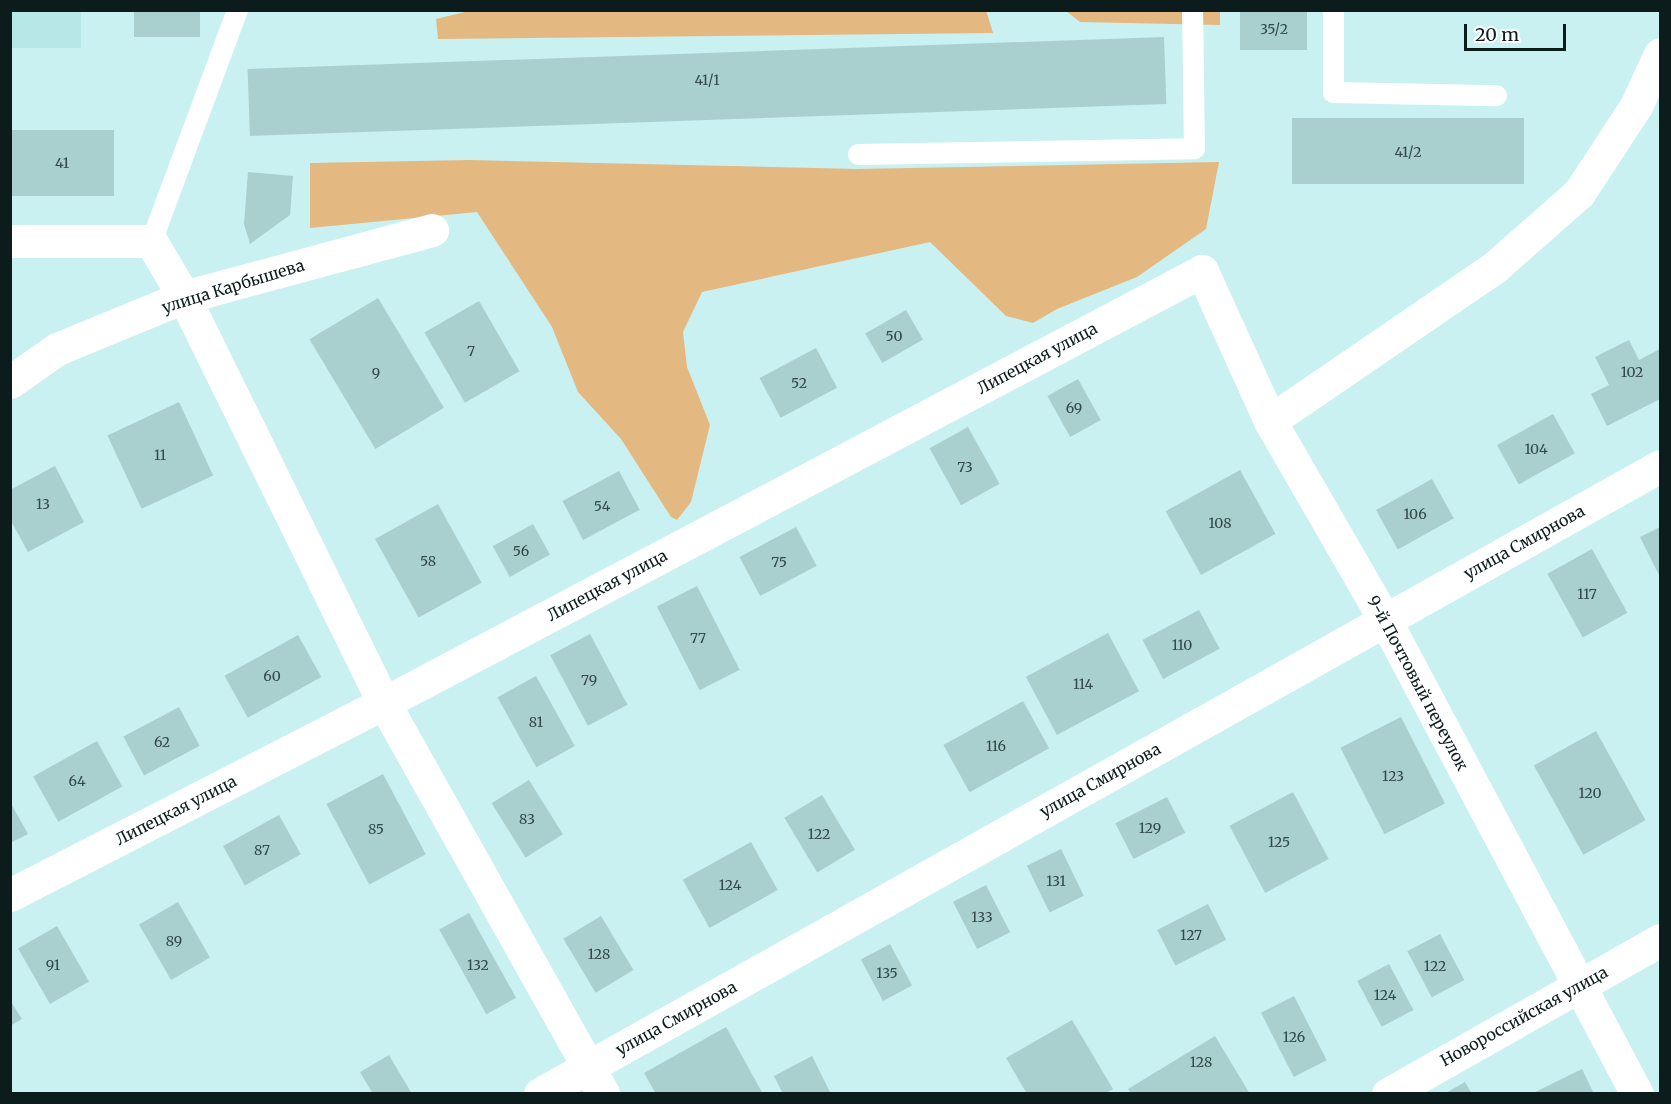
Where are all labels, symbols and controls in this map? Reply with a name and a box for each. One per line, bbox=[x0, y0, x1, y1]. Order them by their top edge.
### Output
scale bar bbox=[1467, 12, 1569, 50]
house number: 35/2 bbox=[1260, 21, 1288, 37]
text: 20 m bbox=[1475, 23, 1519, 46]
house number: 41/1 bbox=[694, 72, 720, 88]
house number: 41/2 bbox=[1394, 144, 1422, 160]
house number: 41 bbox=[55, 155, 69, 171]
street label: улица Карбышева bbox=[160, 255, 306, 317]
street label: Липецкая улица bbox=[974, 318, 1100, 398]
house number: 50 bbox=[886, 328, 902, 344]
house number: 7 bbox=[467, 343, 475, 359]
house number: 102 bbox=[1621, 364, 1643, 380]
house number: 9 bbox=[372, 365, 380, 381]
house number: 52 bbox=[791, 375, 807, 391]
house number: 69 bbox=[1066, 400, 1082, 416]
house number: 104 bbox=[1524, 441, 1548, 457]
house number: 11 bbox=[154, 447, 166, 463]
house number: 73 bbox=[957, 459, 973, 475]
house number: 13 bbox=[36, 496, 50, 512]
house number: 54 bbox=[594, 498, 610, 514]
street label: улица Смирнова bbox=[1460, 501, 1588, 583]
house number: 106 bbox=[1403, 506, 1427, 522]
house number: 108 bbox=[1208, 515, 1232, 531]
house number: 56 bbox=[513, 543, 529, 559]
street label: Липецкая улица bbox=[544, 545, 670, 625]
house number: 58 bbox=[420, 553, 436, 569]
house number: 75 bbox=[771, 554, 787, 570]
house number: 117 bbox=[1577, 586, 1597, 602]
street label: 9-й Почтовый переулок bbox=[1364, 592, 1472, 774]
house number: 77 bbox=[690, 630, 706, 646]
house number: 110 bbox=[1172, 637, 1192, 653]
house number: 60 bbox=[263, 668, 281, 684]
house number: 79 bbox=[581, 672, 597, 688]
house number: 114 bbox=[1073, 676, 1093, 692]
house number: 81 bbox=[529, 714, 543, 730]
house number: 62 bbox=[154, 734, 170, 750]
house number: 116 bbox=[986, 738, 1006, 754]
street label: улица Смирнова bbox=[1036, 739, 1164, 821]
house number: 123 bbox=[1382, 768, 1404, 784]
street label: Липецкая улица bbox=[112, 771, 240, 849]
house number: 64 bbox=[68, 773, 86, 789]
house number: 120 bbox=[1578, 785, 1602, 801]
house number: 83 bbox=[519, 811, 535, 827]
house number: 129 bbox=[1139, 820, 1161, 836]
house number: 85 bbox=[368, 821, 384, 837]
house number: 122 bbox=[808, 826, 830, 842]
house number: 125 bbox=[1268, 834, 1290, 850]
house number: 87 bbox=[254, 842, 270, 858]
house number: 131 bbox=[1046, 873, 1066, 889]
house number: 124 bbox=[719, 877, 741, 893]
house number: 133 bbox=[971, 909, 993, 925]
house number: 127 bbox=[1180, 927, 1202, 943]
house number: 89 bbox=[166, 933, 182, 949]
house number: 128 bbox=[588, 946, 610, 962]
house number: 91 bbox=[46, 957, 60, 973]
house number: 132 bbox=[467, 957, 489, 973]
house number: 122 bbox=[1424, 958, 1446, 974]
street label: Новороссийская улица bbox=[1437, 962, 1611, 1070]
house number: 135 bbox=[876, 965, 898, 981]
street label: улица Смирнова bbox=[612, 977, 740, 1059]
house number: 124 bbox=[1374, 987, 1396, 1003]
house number: 126 bbox=[1283, 1029, 1305, 1045]
house number: 128 bbox=[1190, 1054, 1212, 1070]

